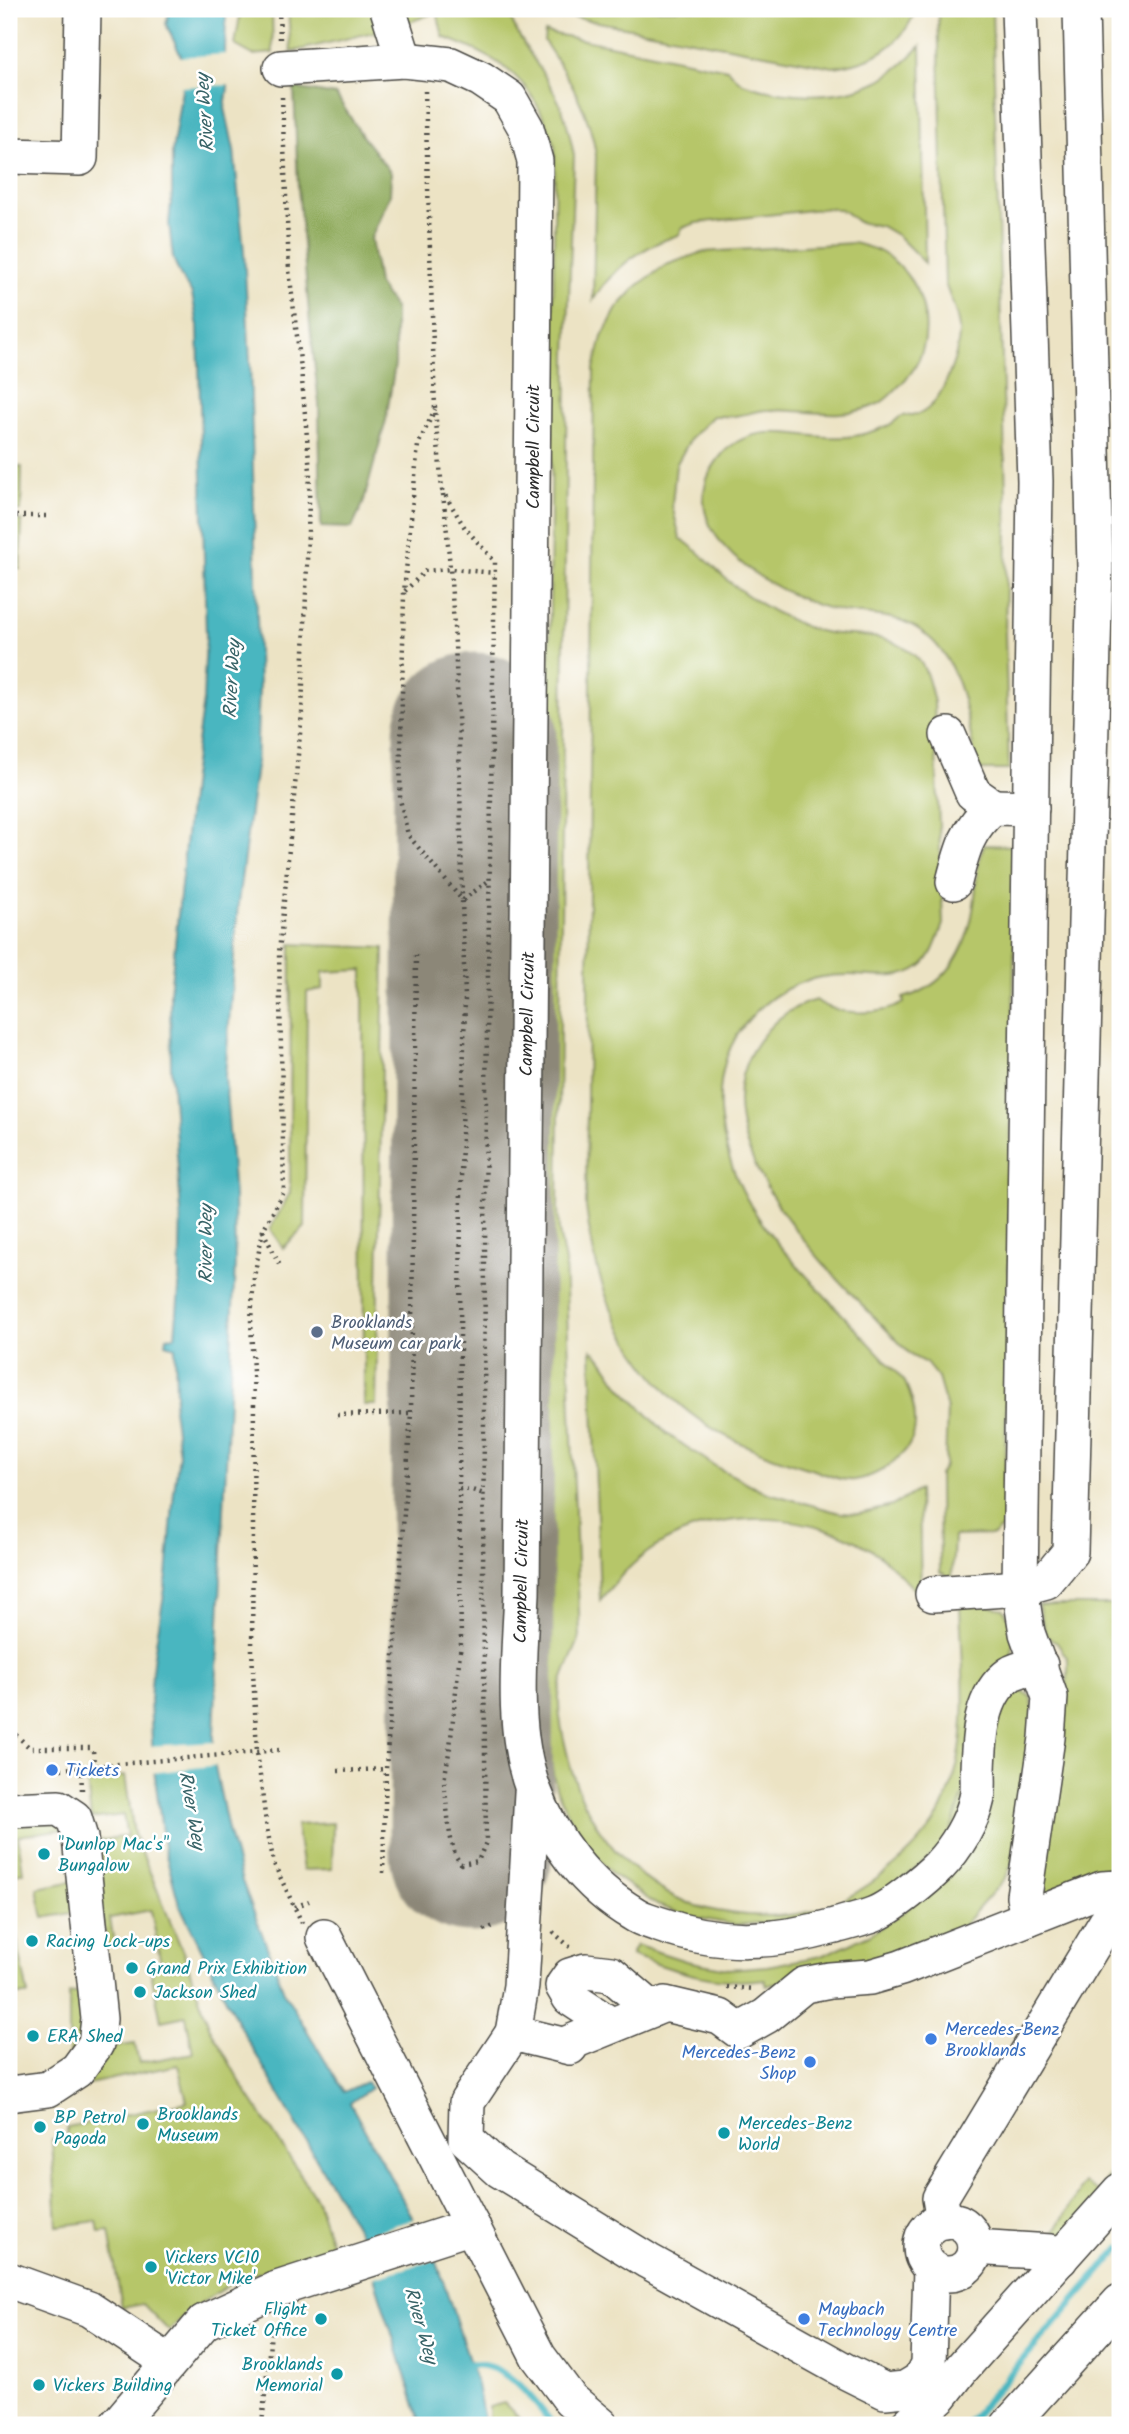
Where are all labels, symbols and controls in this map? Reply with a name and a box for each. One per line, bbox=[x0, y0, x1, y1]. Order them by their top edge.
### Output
water label: River Wey bbox=[188, 70, 224, 153]
street label: Campbell Circuit bbox=[520, 384, 549, 509]
water label: River Wey bbox=[216, 636, 250, 719]
street label: Campbell Circuit bbox=[513, 950, 544, 1077]
water label: River Wey bbox=[192, 1202, 222, 1283]
place label: Brooklands Museum car park bbox=[331, 1309, 461, 1359]
marker: Brooklands Museum car park bbox=[309, 1324, 325, 1340]
street label: Campbell Circuit bbox=[507, 1517, 538, 1644]
place label: Tickets bbox=[66, 1757, 119, 1786]
marker: Tickets bbox=[44, 1762, 60, 1778]
water label: River Wey bbox=[169, 1769, 213, 1855]
place label: "Dunlop Mac's" Bungalow bbox=[58, 1831, 169, 1881]
marker: "Dunlop Mac's" Bungalow bbox=[36, 1846, 52, 1862]
place label: Racing Lock-ups bbox=[46, 1928, 171, 1957]
marker: Racing Lock-ups bbox=[24, 1933, 40, 1949]
place label: Grand Prix Exhibition bbox=[146, 1955, 307, 1984]
marker: Grand Prix Exhibition bbox=[124, 1960, 140, 1976]
place label: Jackson Shed bbox=[154, 1979, 257, 2008]
marker: Jackson Shed bbox=[132, 1984, 148, 2000]
place label: Mercedes-Benz Brooklands bbox=[945, 2016, 1060, 2066]
place label: ERA Shed bbox=[47, 2023, 124, 2052]
marker: ERA Shed bbox=[25, 2028, 41, 2044]
marker: Mercedes-Benz Brooklands bbox=[923, 2031, 939, 2047]
place label: Mercedes-Benz Shop bbox=[682, 2039, 796, 2089]
marker: Mercedes-Benz Shop bbox=[802, 2054, 818, 2070]
place label: Brooklands Museum bbox=[157, 2101, 239, 2151]
place label: BP Petrol Pagoda bbox=[54, 2104, 126, 2154]
place label: Mercedes-Benz World bbox=[738, 2110, 853, 2160]
marker: Brooklands Museum bbox=[135, 2116, 151, 2132]
marker: BP Petrol Pagoda bbox=[32, 2119, 48, 2135]
marker: Mercedes-Benz World bbox=[716, 2125, 732, 2141]
place label: Vickers VC10 'Victor Mike' bbox=[165, 2244, 259, 2294]
marker: Vickers VC10 'Victor Mike' bbox=[143, 2259, 159, 2275]
water label: River Wey bbox=[395, 2284, 446, 2370]
place label: Flight Ticket Office bbox=[211, 2296, 308, 2346]
place label: Maybach Technology Centre bbox=[818, 2296, 957, 2346]
marker: Flight Ticket Office bbox=[313, 2311, 329, 2327]
marker: Maybach Technology Centre bbox=[796, 2311, 812, 2327]
place label: Brooklands Memorial bbox=[242, 2351, 324, 2401]
marker: Brooklands Memorial bbox=[329, 2366, 345, 2382]
place label: Vickers Building bbox=[53, 2372, 172, 2401]
marker: Vickers Building bbox=[31, 2377, 47, 2393]

